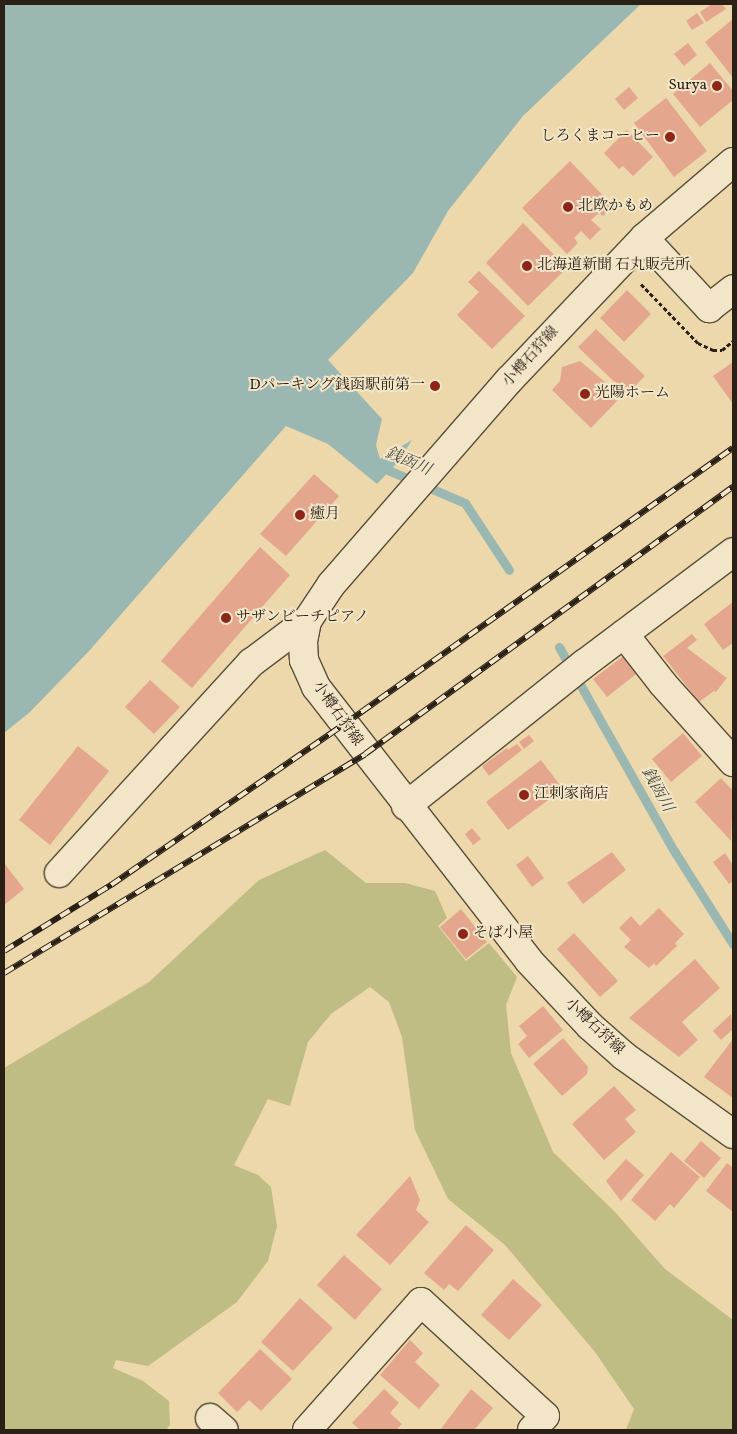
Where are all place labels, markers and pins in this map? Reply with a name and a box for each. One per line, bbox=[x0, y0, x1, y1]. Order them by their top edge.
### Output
place label: Surya bbox=[668, 77, 707, 95]
marker: Surya bbox=[711, 80, 723, 92]
place label: しろくまコーヒー bbox=[541, 128, 660, 146]
marker: しろくまコーヒー bbox=[664, 131, 676, 143]
place label: 北欧かもめ bbox=[578, 198, 653, 216]
marker: 北欧かもめ bbox=[562, 201, 574, 213]
place label: 北海道新聞 石丸販売所 bbox=[537, 257, 690, 275]
marker: 北海道新聞 石丸販売所 bbox=[521, 260, 533, 272]
place label: Dパーキング銭函駅前第一 bbox=[249, 377, 425, 395]
marker: Dパーキング銭函駅前第一 bbox=[429, 380, 441, 392]
place label: 光陽ホーム bbox=[595, 385, 670, 403]
marker: 光陽ホーム bbox=[579, 388, 591, 400]
place label: 癒月 bbox=[310, 506, 340, 524]
marker: 癒月 bbox=[294, 509, 306, 521]
place label: サザンビーチピアノ bbox=[236, 609, 370, 627]
marker: サザンビーチピアノ bbox=[220, 612, 232, 624]
place label: 江刺家商店 bbox=[534, 786, 609, 804]
marker: 江刺家商店 bbox=[518, 789, 530, 801]
place label: そば小屋 bbox=[473, 925, 533, 943]
marker: そば小屋 bbox=[457, 928, 469, 940]

